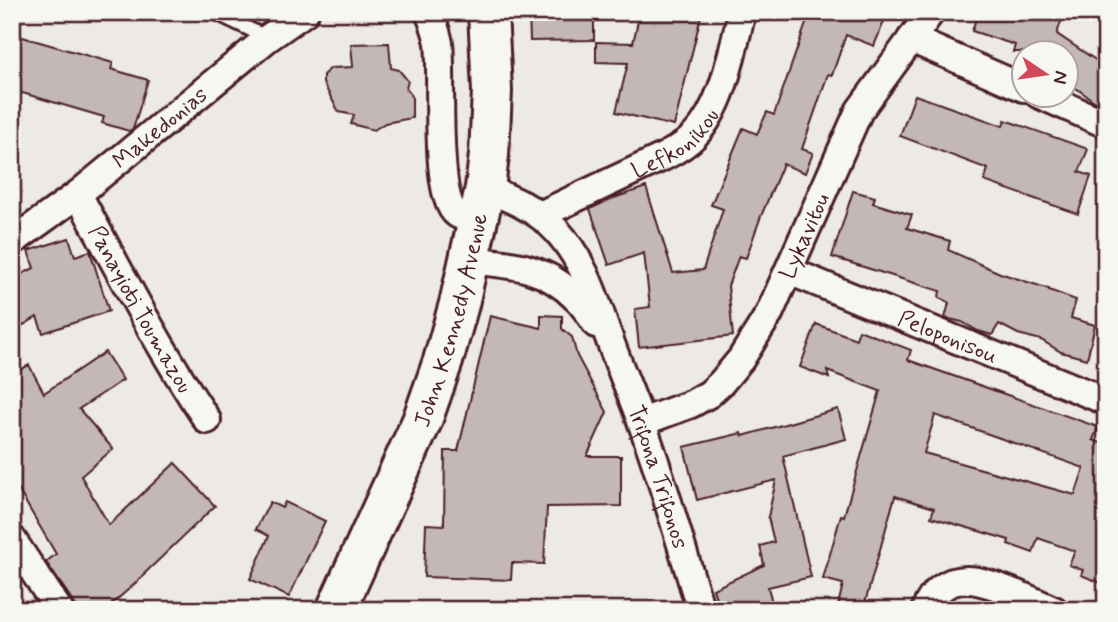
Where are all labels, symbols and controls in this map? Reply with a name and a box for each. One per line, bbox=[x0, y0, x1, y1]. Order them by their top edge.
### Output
north arrow bbox=[1010, 38, 1080, 108]
text: N bbox=[1046, 69, 1074, 86]
street label: Makedonias bbox=[107, 81, 215, 177]
street label: Lefkonikou bbox=[627, 104, 727, 187]
street label: Lykavitou bbox=[773, 189, 838, 284]
street label: John Kennedy Avenue bbox=[408, 210, 496, 431]
street label: Panayioti Toumazou bbox=[80, 221, 199, 399]
street label: Peloponisou bbox=[893, 304, 1002, 372]
street label: Trifona Trifonos bbox=[620, 401, 694, 553]

